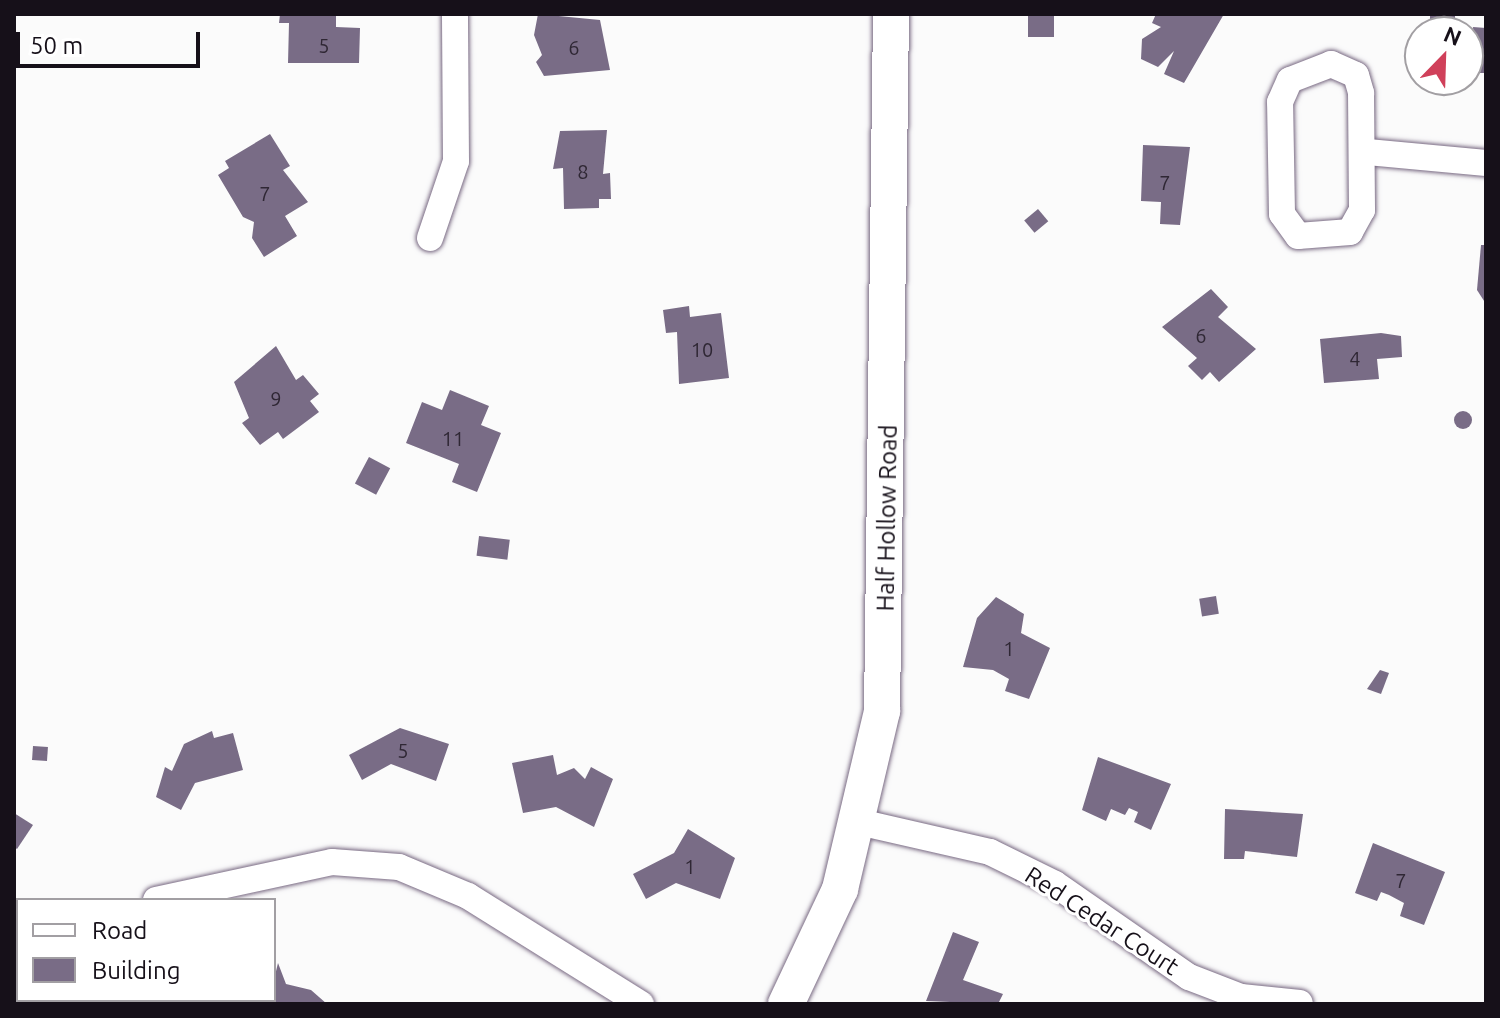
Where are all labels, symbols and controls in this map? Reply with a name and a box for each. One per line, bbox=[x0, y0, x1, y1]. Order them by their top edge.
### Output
scale bar bbox=[20, 16, 204, 66]
north arrow bbox=[1404, 16, 1484, 96]
text: N bbox=[1440, 21, 1465, 50]
text: 50 m bbox=[30, 32, 83, 59]
house number: 5 bbox=[318, 33, 330, 57]
house number: 6 bbox=[568, 35, 580, 59]
house number: 8 bbox=[577, 159, 589, 183]
house number: 7 bbox=[1159, 170, 1171, 194]
house number: 7 bbox=[259, 181, 271, 205]
house number: 6 bbox=[1195, 323, 1207, 347]
house number: 10 bbox=[691, 337, 713, 361]
house number: 4 bbox=[1349, 346, 1361, 370]
house number: 9 bbox=[270, 386, 282, 410]
street label: Half Hollow Road bbox=[871, 424, 903, 612]
house number: 11 bbox=[442, 426, 464, 450]
house number: 1 bbox=[1003, 636, 1015, 660]
house number: 5 bbox=[397, 738, 409, 762]
house number: 1 bbox=[684, 854, 696, 878]
street label: Red Cedar Court bbox=[1020, 861, 1184, 981]
house number: 7 bbox=[1395, 868, 1407, 892]
legend bbox=[16, 898, 276, 1002]
text: Road bbox=[92, 917, 147, 944]
text: Building bbox=[92, 957, 180, 984]

